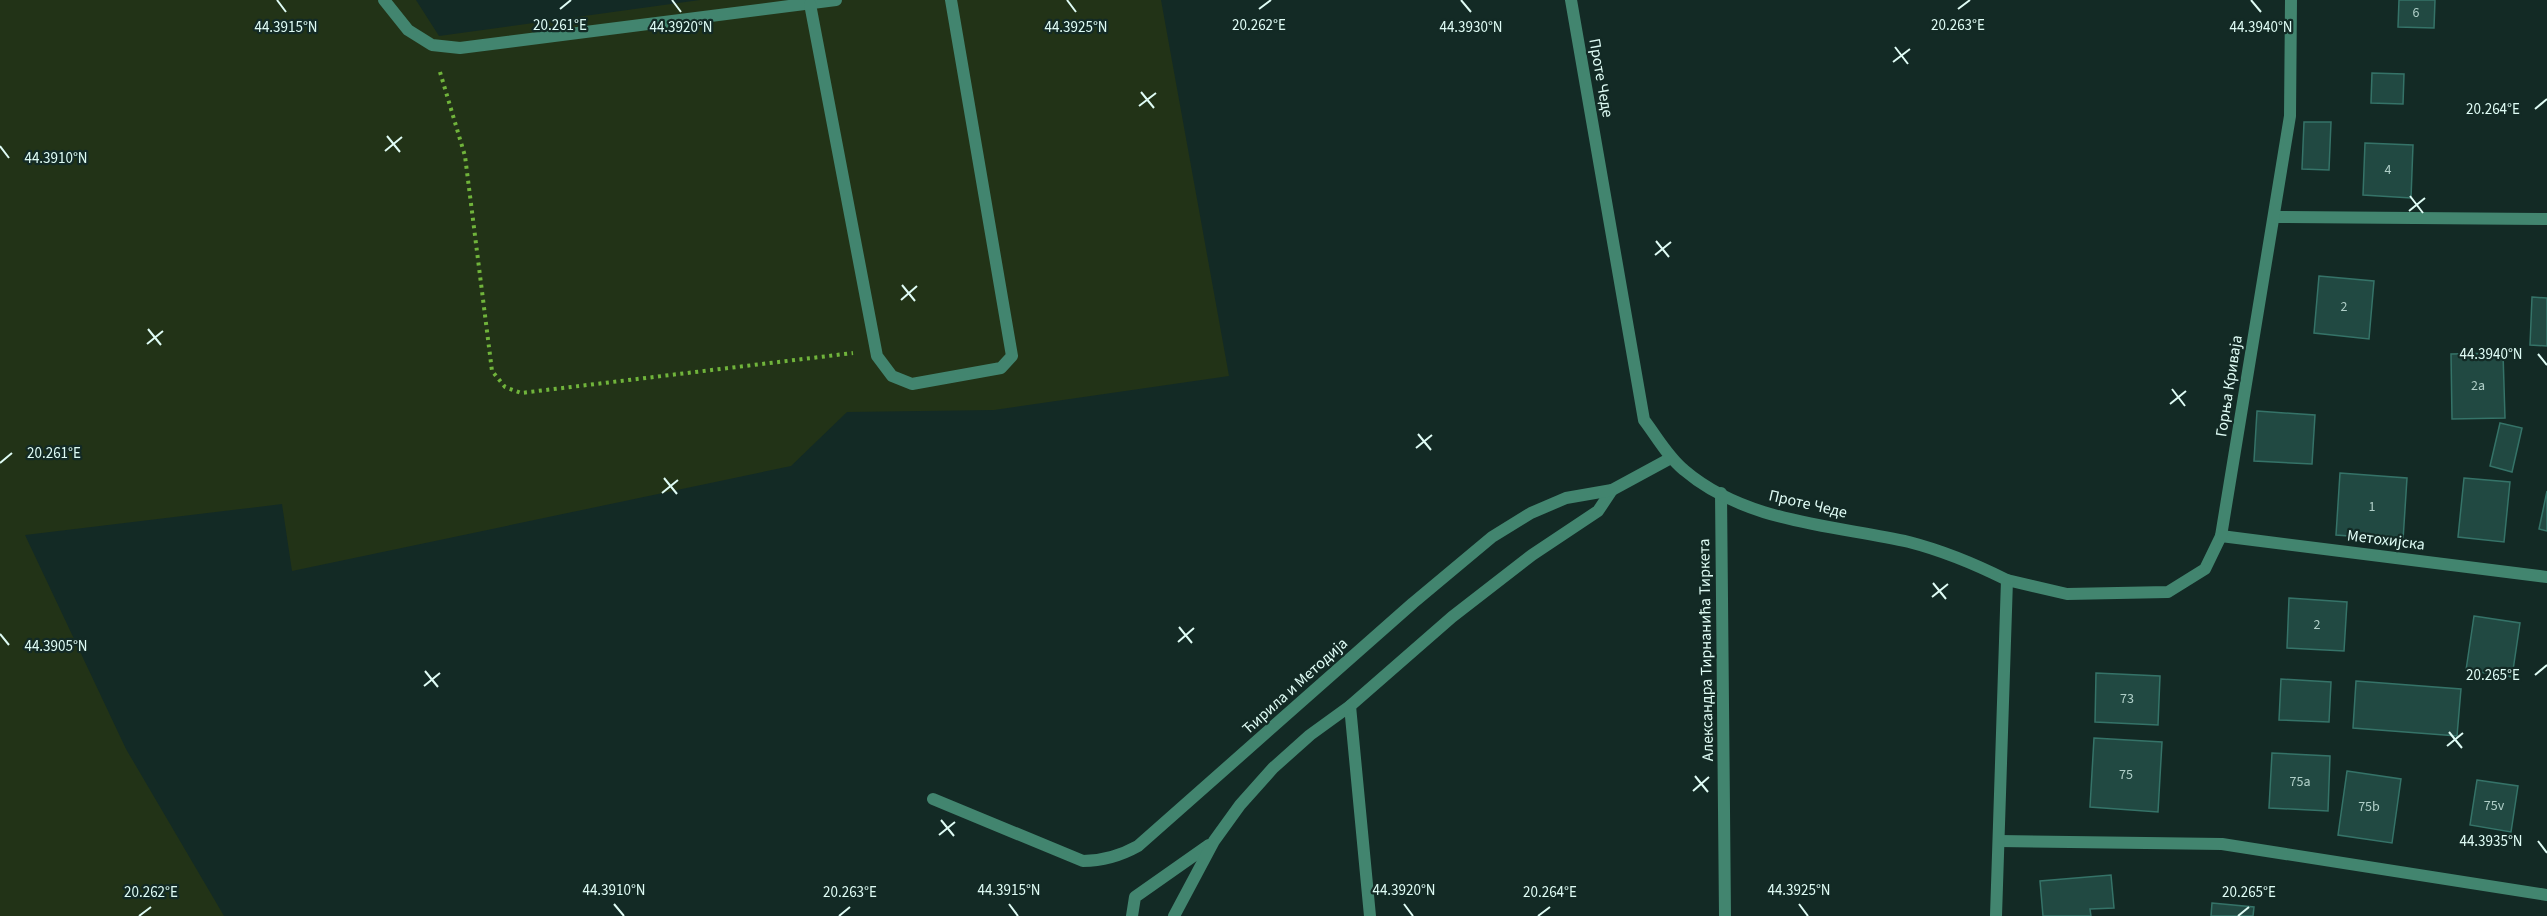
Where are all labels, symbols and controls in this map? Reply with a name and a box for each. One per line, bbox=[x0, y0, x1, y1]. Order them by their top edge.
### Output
house number: 6 bbox=[2413, 3, 2420, 23]
text: 20.261°E bbox=[533, 15, 587, 36]
text: 20.262°E bbox=[1232, 15, 1286, 36]
text: 20.263°E bbox=[1931, 15, 1985, 36]
text: 44.3915°N bbox=[254, 17, 318, 38]
text: 44.3920°N bbox=[649, 17, 713, 38]
text: 44.3925°N bbox=[1044, 17, 1108, 38]
text: 44.3930°N bbox=[1439, 17, 1503, 38]
text: 44.3940°N bbox=[2229, 17, 2293, 38]
street label: Проте Чеде bbox=[1583, 37, 1619, 119]
text: 20.264°E bbox=[2466, 99, 2520, 120]
text: 44.3910°N bbox=[24, 148, 88, 169]
house number: 4 bbox=[2385, 160, 2392, 180]
house number: 2 bbox=[2341, 297, 2348, 317]
street label: Горња Криваја bbox=[2210, 334, 2248, 438]
text: 44.3940°N bbox=[2459, 344, 2523, 365]
house number: 2a bbox=[2471, 376, 2485, 396]
text: 20.261°E bbox=[27, 443, 81, 464]
street label: Проте Чеде bbox=[1767, 484, 1849, 524]
house number: 1 bbox=[2369, 497, 2376, 517]
street label: Метохијска bbox=[2346, 524, 2426, 556]
street label: Александра Тирнанића Тиркета bbox=[1693, 538, 1719, 762]
house number: 2 bbox=[2314, 615, 2321, 635]
street label: Ћирила и Методија bbox=[1238, 633, 1352, 739]
text: 44.3905°N bbox=[24, 636, 88, 657]
text: 20.265°E bbox=[2466, 665, 2520, 686]
house number: 73 bbox=[2120, 689, 2134, 709]
house number: 75 bbox=[2119, 765, 2133, 785]
house number: 75a bbox=[2290, 772, 2310, 792]
house number: 75v bbox=[2484, 796, 2505, 816]
house number: 75b bbox=[2358, 797, 2380, 817]
text: 44.3935°N bbox=[2459, 831, 2523, 852]
text: 44.3910°N bbox=[582, 880, 646, 901]
text: 44.3915°N bbox=[977, 880, 1041, 901]
text: 44.3920°N bbox=[1372, 880, 1436, 901]
text: 44.3925°N bbox=[1767, 880, 1831, 901]
text: 20.262°E bbox=[124, 882, 178, 903]
text: 20.263°E bbox=[823, 882, 877, 903]
text: 20.264°E bbox=[1523, 882, 1577, 903]
text: 20.265°E bbox=[2222, 882, 2276, 903]

